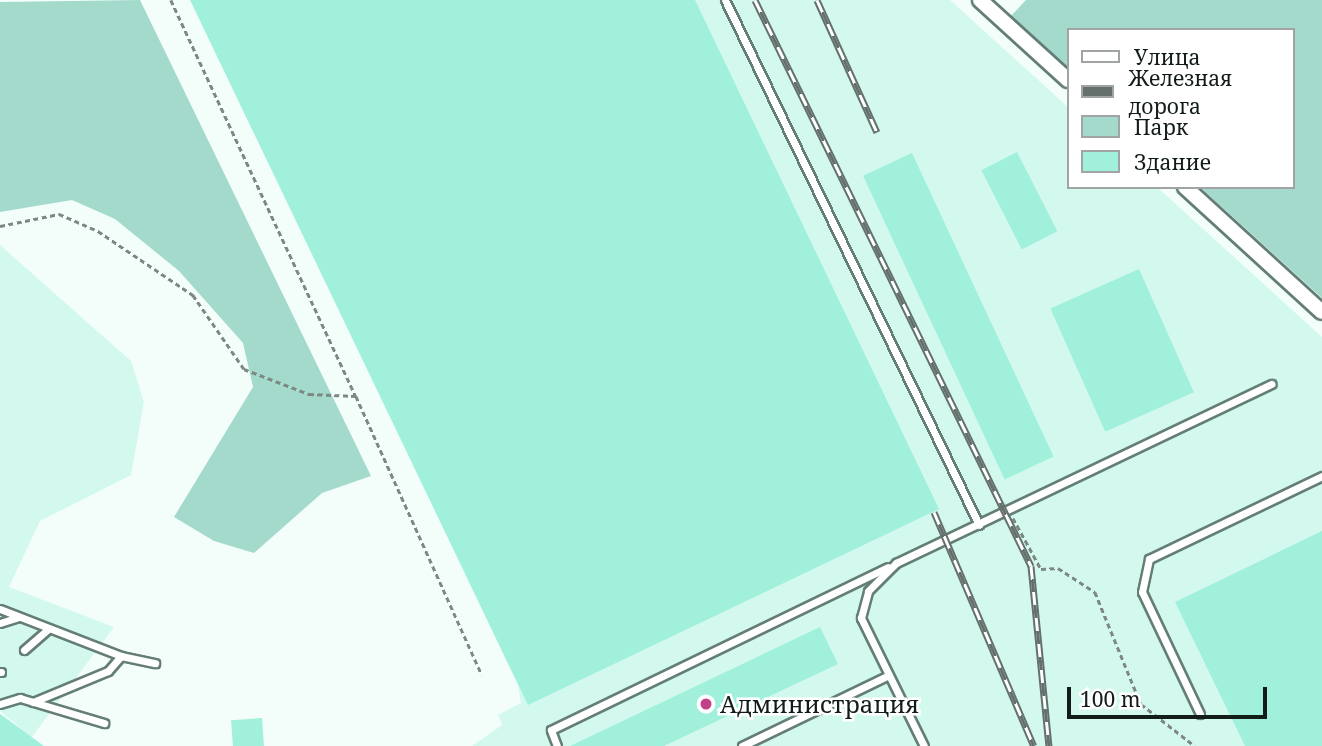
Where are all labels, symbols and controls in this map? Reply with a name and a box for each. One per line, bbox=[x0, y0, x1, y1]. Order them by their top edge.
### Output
legend bbox=[1066, 28, 1294, 189]
text: Улица bbox=[1134, 43, 1201, 71]
text: Железная дорога bbox=[1128, 64, 1232, 120]
text: Парк bbox=[1134, 113, 1188, 141]
text: Здание bbox=[1134, 148, 1211, 176]
scale bar bbox=[1070, 672, 1270, 716]
text: 100 m bbox=[1080, 685, 1141, 713]
place label: Администрация bbox=[720, 690, 919, 718]
marker: Администрация bbox=[698, 696, 714, 712]

